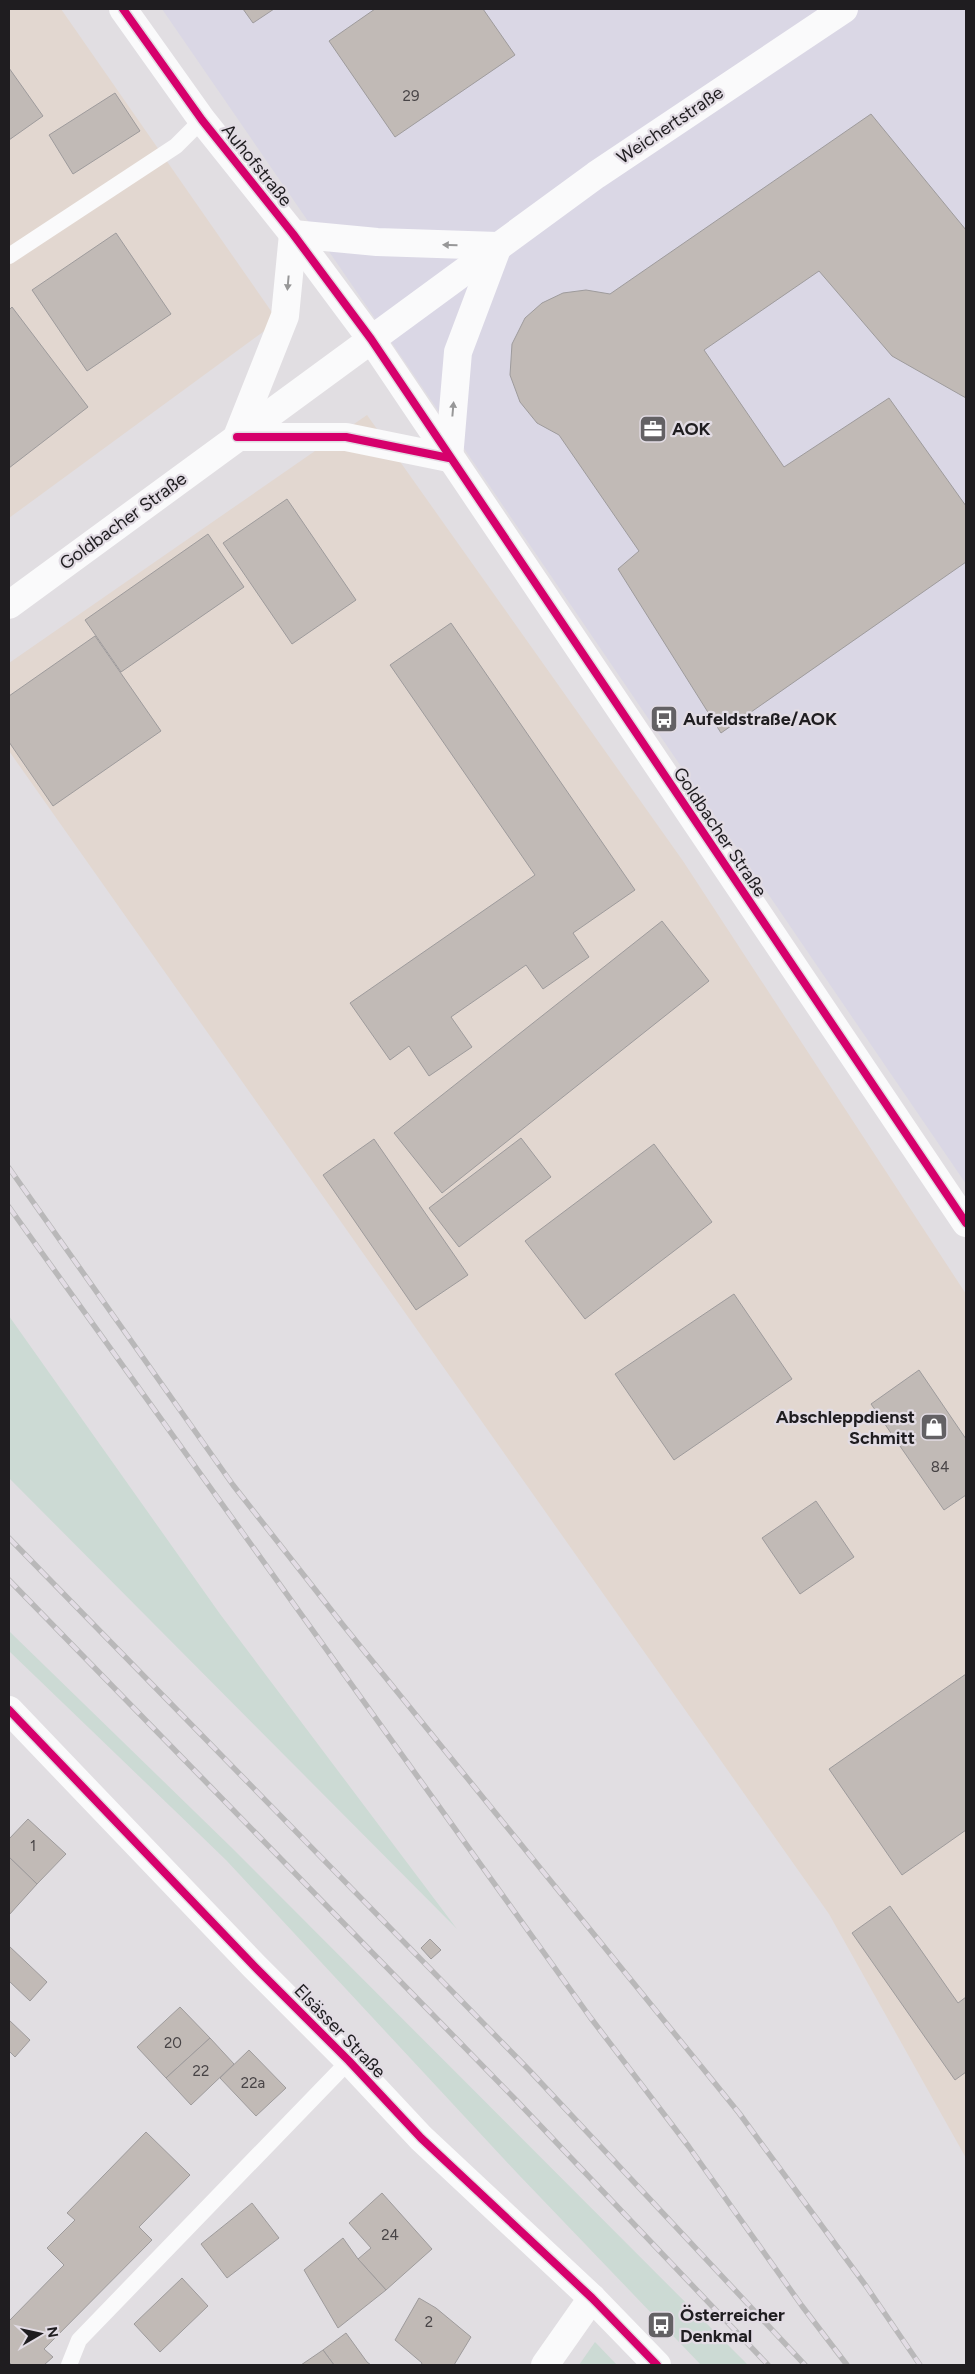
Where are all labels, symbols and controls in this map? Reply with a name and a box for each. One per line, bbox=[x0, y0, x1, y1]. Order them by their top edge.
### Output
street label: Weichertstraße bbox=[613, 81, 727, 169]
house number: 29 bbox=[403, 87, 419, 105]
street label: Auhofstraße bbox=[217, 119, 297, 211]
one-way arrow bbox=[441, 240, 457, 248]
one-way arrow bbox=[284, 275, 292, 291]
one-way arrow bbox=[449, 401, 457, 417]
office icon: AOK bbox=[638, 414, 668, 444]
place label: AOK bbox=[672, 418, 711, 440]
street label: Goldbacher Straße bbox=[55, 467, 191, 574]
bus stop icon: Aufeldstraße/AOK bbox=[649, 704, 679, 734]
place label: Aufeldstraße/AOK bbox=[683, 708, 837, 730]
street label: Goldbacher Straße bbox=[668, 763, 772, 901]
place label: Abschleppdienst Schmitt bbox=[776, 1406, 915, 1449]
shop icon: Abschleppdienst Schmitt bbox=[919, 1412, 949, 1442]
house number: 84 bbox=[931, 1458, 949, 1476]
house number: 1 bbox=[30, 1837, 36, 1855]
street label: Elsässer Straße bbox=[290, 1979, 391, 2083]
house number: 20 bbox=[164, 2034, 182, 2052]
house number: 22 bbox=[193, 2062, 209, 2080]
house number: 22a bbox=[241, 2074, 265, 2092]
house number: 24 bbox=[381, 2226, 399, 2244]
place label: Österreicher Denkmal bbox=[680, 2304, 785, 2347]
north arrow bbox=[15, 2309, 65, 2359]
bus stop icon: Österreicher Denkmal bbox=[646, 2310, 676, 2340]
house number: 2 bbox=[425, 2313, 433, 2331]
text: N bbox=[43, 2325, 62, 2339]

